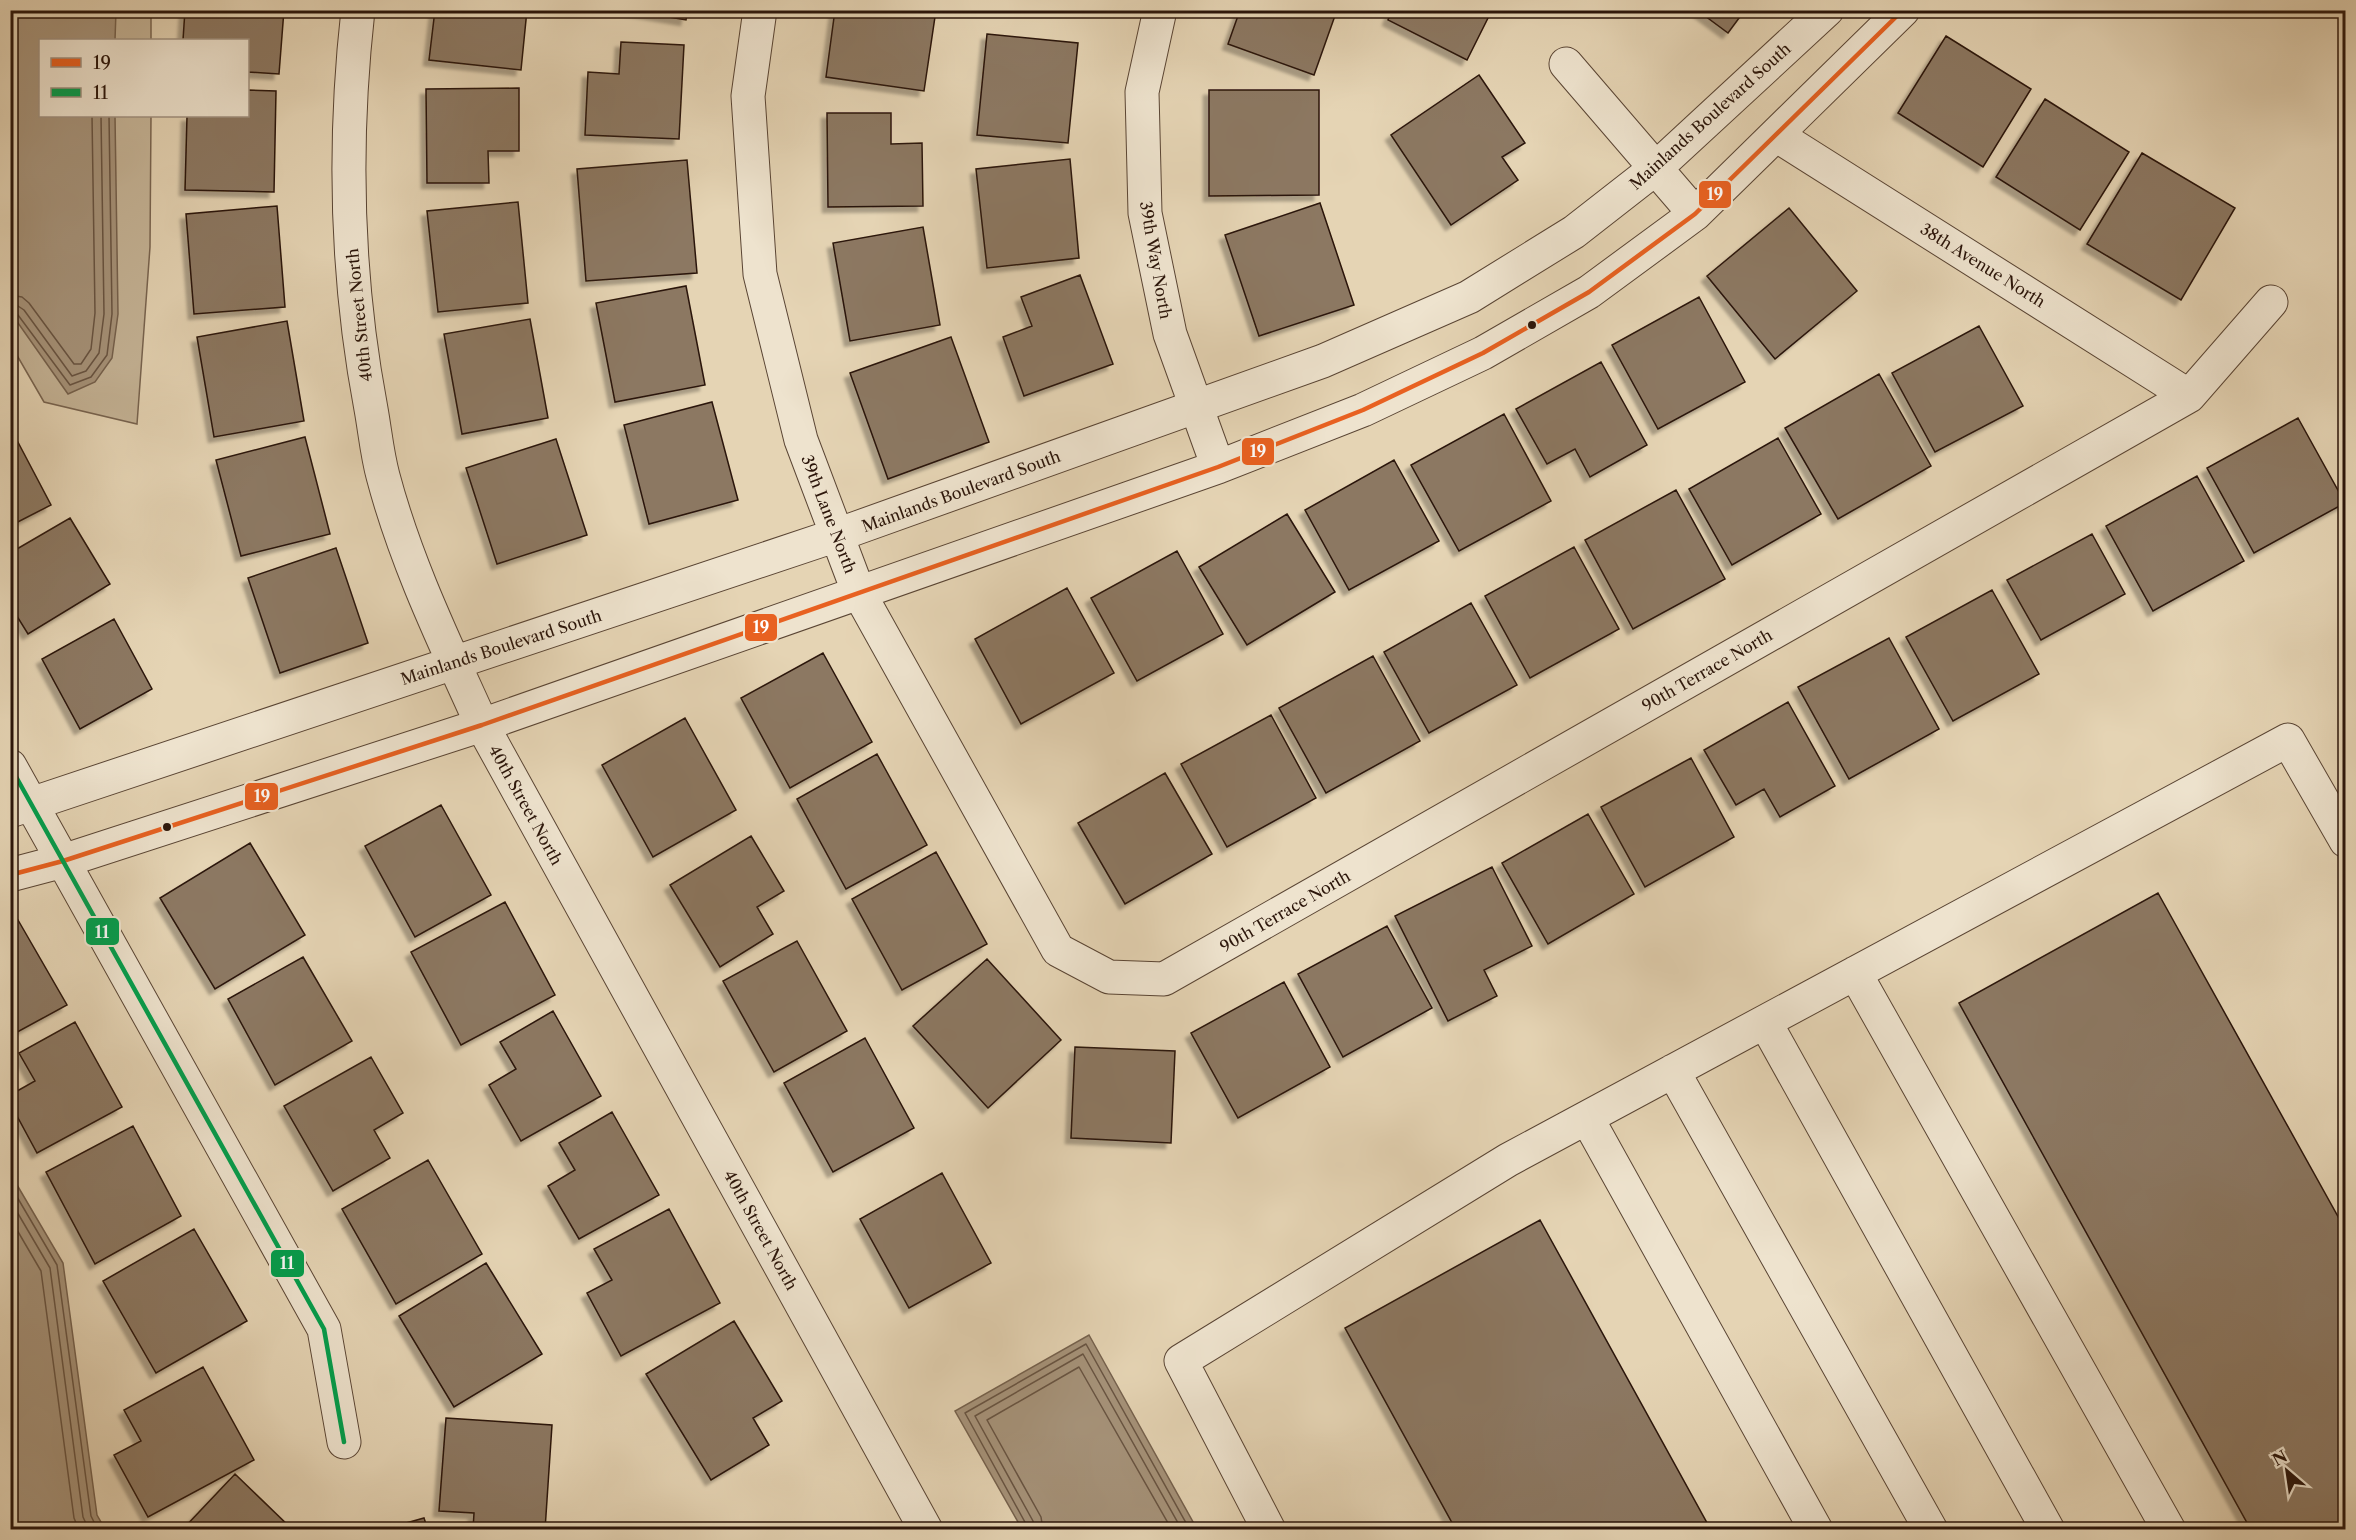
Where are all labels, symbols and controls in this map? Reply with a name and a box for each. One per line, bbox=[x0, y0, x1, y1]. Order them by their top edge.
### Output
street label: Mainlands Boulevard South bbox=[1625, 38, 1795, 194]
legend bbox=[39, 39, 249, 117]
text: 19 bbox=[93, 52, 111, 74]
text: 11 bbox=[93, 82, 109, 104]
line badge: 19 bbox=[1698, 180, 1732, 209]
text: 19 bbox=[1707, 184, 1723, 204]
street label: 39th Way North bbox=[1136, 199, 1176, 321]
street label: 38th Avenue North bbox=[1917, 218, 2049, 312]
street label: 40th Street North bbox=[342, 247, 376, 383]
unlabelled marker bbox=[1526, 319, 1538, 331]
line badge: 19 bbox=[1241, 437, 1275, 466]
text: 19 bbox=[1250, 441, 1266, 461]
street label: Mainlands Boulevard South bbox=[859, 446, 1063, 536]
street label: 39th Lane North bbox=[797, 452, 861, 576]
street label: Mainlands Boulevard South bbox=[398, 605, 604, 689]
line badge: 19 bbox=[744, 613, 778, 642]
text: 19 bbox=[753, 617, 769, 637]
street label: 90th Terrace North bbox=[1638, 625, 1776, 715]
street label: 40th Street North bbox=[485, 742, 567, 868]
line badge: 19 bbox=[244, 782, 279, 811]
text: 19 bbox=[254, 786, 270, 806]
unlabelled marker bbox=[161, 821, 173, 833]
street label: 90th Terrace North bbox=[1216, 866, 1354, 956]
line badge: 11 bbox=[85, 917, 120, 946]
text: 11 bbox=[95, 922, 110, 942]
street label: 40th Street North bbox=[720, 1167, 802, 1293]
line badge: 11 bbox=[270, 1249, 305, 1278]
text: 11 bbox=[280, 1253, 295, 1273]
north arrow bbox=[2257, 1441, 2317, 1501]
text: N bbox=[2269, 1446, 2291, 1470]

